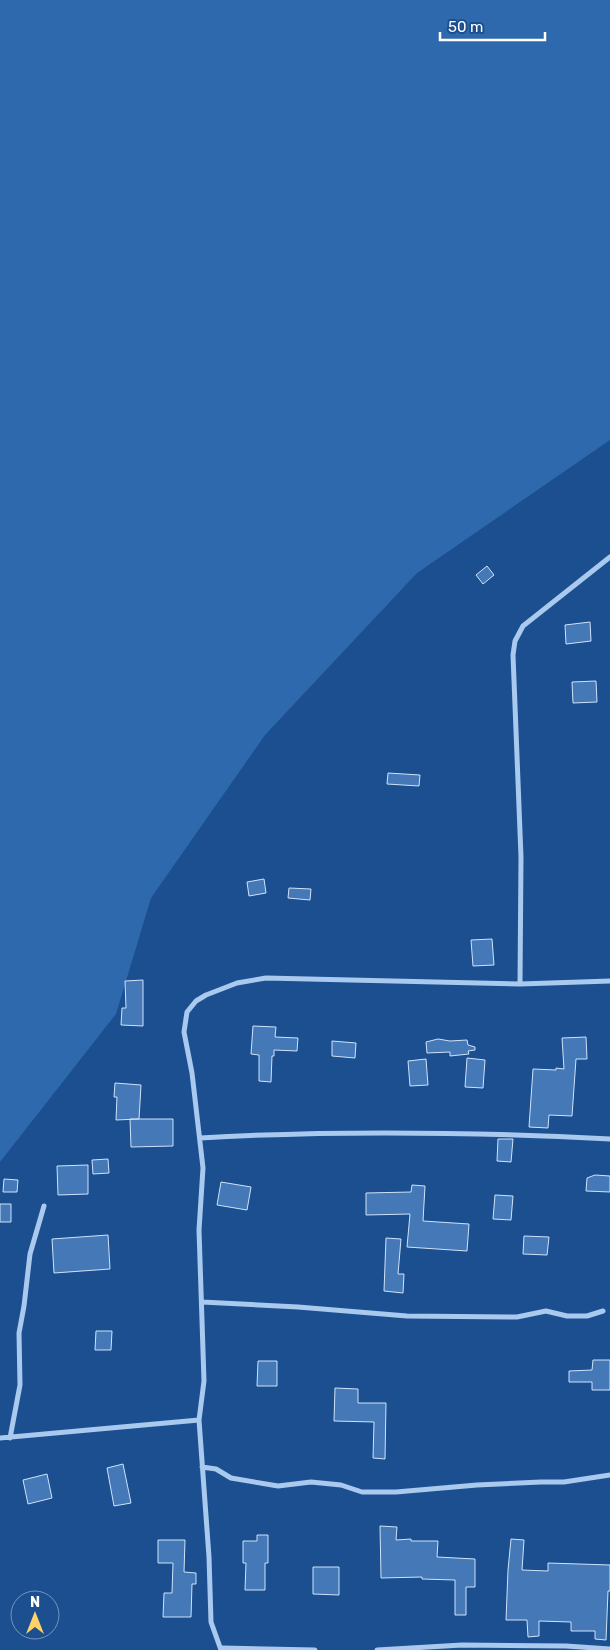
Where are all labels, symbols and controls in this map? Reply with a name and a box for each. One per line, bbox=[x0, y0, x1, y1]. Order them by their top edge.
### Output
scale bar bbox=[440, 10, 545, 42]
text: 50 m bbox=[448, 18, 483, 36]
north arrow bbox=[10, 1590, 60, 1640]
text: N bbox=[30, 1594, 40, 1611]

